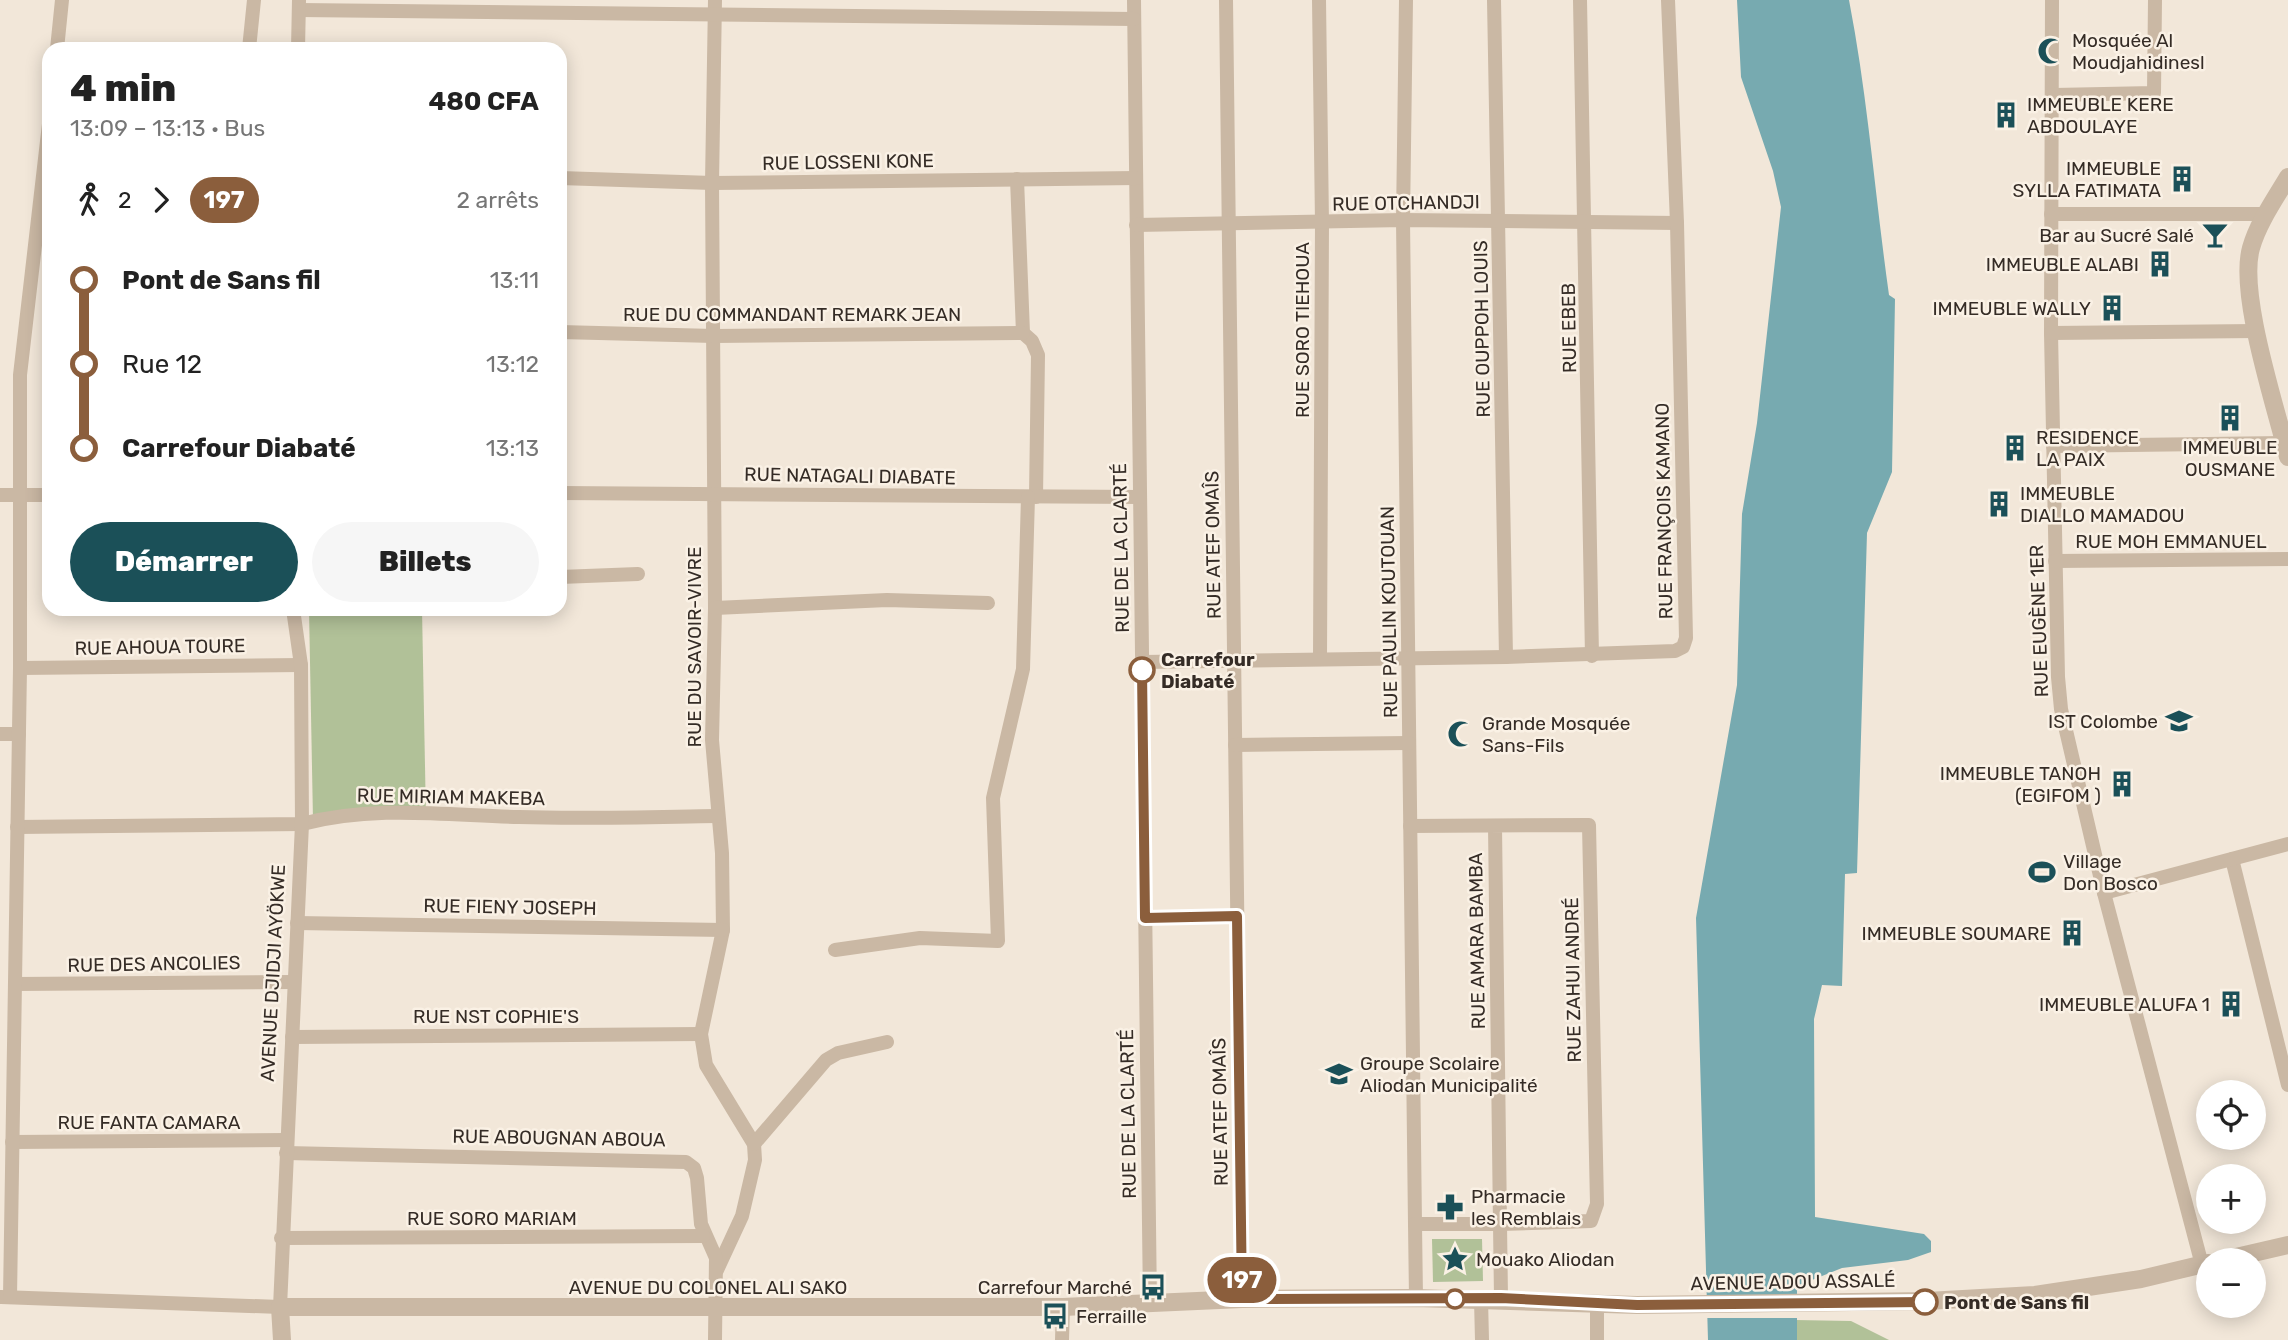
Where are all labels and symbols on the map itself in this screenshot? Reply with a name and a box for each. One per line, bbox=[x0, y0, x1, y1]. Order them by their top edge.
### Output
place label: Mosquée Al Moudjahidinesl bbox=[2072, 29, 2205, 74]
mosque icon: Mosquée Al Moudjahidinesl bbox=[2036, 36, 2066, 66]
place label: IMMEUBLE KERE ABDOULAYE bbox=[2027, 93, 2174, 138]
building icon: IMMEUBLE KERE ABDOULAYE bbox=[1991, 100, 2021, 130]
street label: RUE LOSSENI KONE bbox=[762, 149, 934, 175]
place label: IMMEUBLE SYLLA FATIMATA bbox=[2013, 157, 2161, 202]
building icon: IMMEUBLE SYLLA FATIMATA bbox=[2167, 164, 2197, 194]
street label: RUE OTCHANDJI bbox=[1332, 190, 1480, 216]
bar icon: Bar au Sucré Salé bbox=[2200, 220, 2230, 250]
place label: Bar au Sucré Salé bbox=[2039, 224, 2194, 247]
street label: RUE OUPPOH LOUIS bbox=[1469, 240, 1495, 418]
street label: RUE SORO TIEHOUA bbox=[1291, 242, 1314, 418]
building icon: IMMEUBLE ALABI bbox=[2145, 249, 2175, 279]
place label: IMMEUBLE ALABI bbox=[1986, 253, 2139, 276]
street label: RUE EBEB bbox=[1557, 283, 1581, 373]
building icon: IMMEUBLE WALLY bbox=[2097, 293, 2127, 323]
place label: IMMEUBLE WALLY bbox=[1932, 297, 2091, 320]
street label: RUE DU COMMANDANT REMARK JEAN bbox=[623, 303, 961, 326]
street label: RUE FRANÇOIS KAMANO bbox=[1651, 403, 1677, 619]
building icon: IMMEUBLE OUSMANE bbox=[2215, 403, 2245, 433]
place label: RESIDENCE LA PAIX bbox=[2036, 426, 2139, 471]
building icon: RESIDENCE LA PAIX bbox=[2000, 433, 2030, 463]
place label: IMMEUBLE OUSMANE bbox=[2182, 436, 2278, 481]
street label: RUE NATAGALI DIABATE bbox=[744, 463, 956, 489]
street label: RUE DE LA CLARTÉ bbox=[1108, 463, 1134, 633]
street label: RUE ATEF OMAÎS bbox=[1200, 471, 1226, 619]
place label: IMMEUBLE DIALLO MAMADOU bbox=[2020, 482, 2185, 527]
building icon: IMMEUBLE DIALLO MAMADOU bbox=[1984, 489, 2014, 519]
street label: RUE PAULIN KOUTOUAN bbox=[1376, 506, 1402, 718]
street label: RUE MOH EMMANUEL bbox=[2075, 530, 2267, 553]
street label: RUE EUGÈNE 1ER bbox=[2025, 544, 2053, 698]
street label: RUE DU SAVOIR-VIVRE bbox=[683, 546, 706, 748]
street label: RUE AHOUA TOURE bbox=[74, 634, 246, 660]
place label: Carrefour Diabaté bbox=[1161, 648, 1255, 693]
marker: Carrefour Diabaté bbox=[1129, 657, 1155, 683]
school or university icon: IST Colombe bbox=[2164, 706, 2194, 736]
place label: IST Colombe bbox=[2048, 710, 2158, 733]
place label: Grande Mosquée Sans-Fils bbox=[1482, 712, 1630, 757]
mosque icon: Grande Mosquée Sans-Fils bbox=[1446, 719, 1476, 749]
place label: IMMEUBLE TANOH (EGIFOM ) bbox=[1940, 762, 2101, 807]
building icon: IMMEUBLE TANOH (EGIFOM ) bbox=[2107, 769, 2137, 799]
street label: RUE MIRIAM MAKEBA bbox=[357, 784, 546, 810]
place label: Village Don Bosco bbox=[2063, 850, 2158, 895]
street label: RUE AMARA BAMBA bbox=[1464, 852, 1490, 1030]
sports icon: Village Don Bosco bbox=[2027, 857, 2057, 887]
street label: AVENUE DJIDJI AYÖKWE bbox=[256, 864, 290, 1082]
street label: RUE FIENY JOSEPH bbox=[423, 894, 597, 920]
street label: RUE ZAHUI ANDRÉ bbox=[1560, 897, 1586, 1063]
building icon: IMMEUBLE SOUMARE bbox=[2057, 918, 2087, 948]
place label: IMMEUBLE SOUMARE bbox=[1861, 922, 2051, 945]
street label: RUE DES ANCOLIES bbox=[67, 951, 241, 977]
building icon: IMMEUBLE ALUFA 1 bbox=[2216, 989, 2246, 1019]
place label: IMMEUBLE ALUFA 1 bbox=[2039, 993, 2210, 1016]
street label: RUE NST COPHIE'S bbox=[413, 1005, 579, 1028]
street label: RUE DE LA CLARTÉ bbox=[1115, 1029, 1141, 1199]
street label: RUE ATEF OMAÎS bbox=[1207, 1038, 1233, 1186]
place label: Groupe Scolaire Aliodan Municipalité bbox=[1360, 1052, 1538, 1097]
school or university icon: Groupe Scolaire Aliodan Municipalité bbox=[1324, 1059, 1354, 1089]
street label: RUE FANTA CAMARA bbox=[58, 1111, 241, 1134]
street label: RUE ABOUGNAN ABOUA bbox=[452, 1125, 666, 1151]
place label: Pharmacie les Remblais bbox=[1471, 1185, 1581, 1230]
pharmacy icon: Pharmacie les Remblais bbox=[1435, 1192, 1465, 1222]
street label: RUE SORO MARIAM bbox=[407, 1207, 577, 1230]
place icon: Mouako Aliodan bbox=[1440, 1244, 1470, 1274]
place label: Mouako Aliodan bbox=[1476, 1248, 1614, 1271]
line badge: 197 bbox=[1202, 1257, 1282, 1303]
street label: AVENUE ADOU ASSALÉ bbox=[1690, 1269, 1896, 1295]
bus stop icon: Carrefour Marché bbox=[1138, 1272, 1168, 1302]
street label: AVENUE DU COLONEL ALI SAKO bbox=[569, 1276, 847, 1299]
place label: Carrefour Marché bbox=[978, 1276, 1132, 1299]
unlabelled marker bbox=[1445, 1289, 1465, 1309]
marker: Pont de Sans fil bbox=[1912, 1289, 1938, 1315]
place label: Pont de Sans fil bbox=[1944, 1291, 2089, 1314]
bus stop icon: Ferraille bbox=[1040, 1301, 1070, 1331]
place label: Ferraille bbox=[1076, 1305, 1147, 1328]

